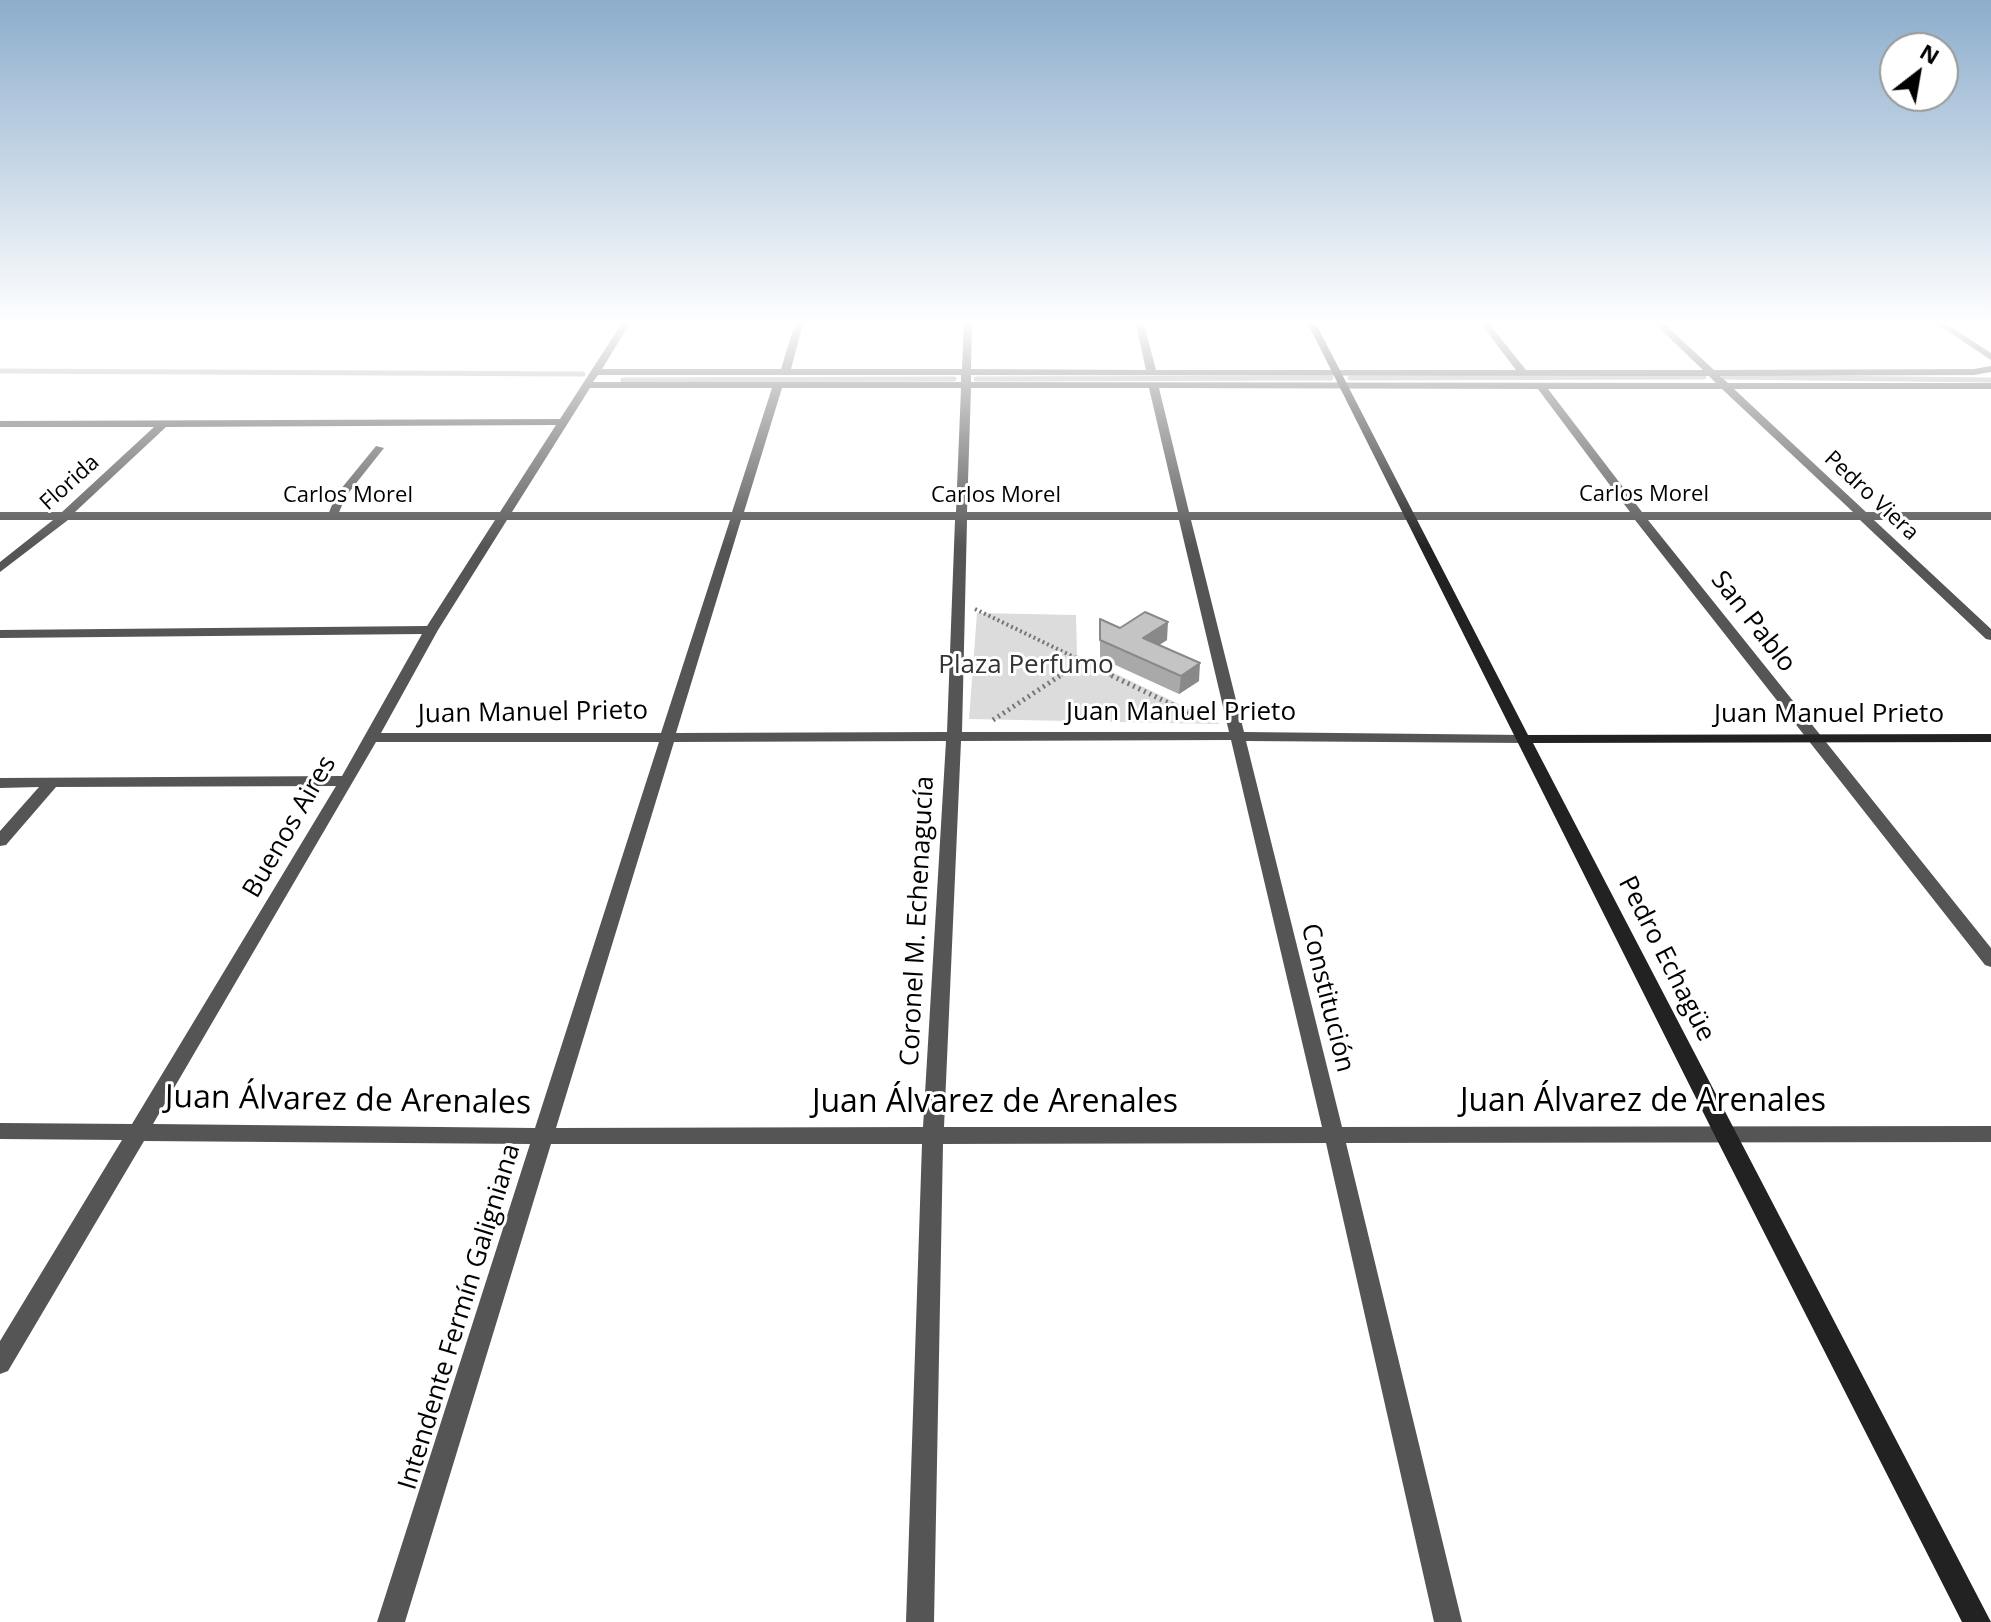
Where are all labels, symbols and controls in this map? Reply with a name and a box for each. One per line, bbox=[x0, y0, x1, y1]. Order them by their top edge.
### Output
north arrow bbox=[1879, 32, 1959, 112]
text: N bbox=[1915, 36, 1946, 71]
street label: Pedro Viera bbox=[1818, 446, 1924, 546]
street label: Florida bbox=[35, 450, 105, 516]
street label: Carlos Morel bbox=[1579, 482, 1709, 508]
street label: Carlos Morel bbox=[283, 483, 413, 509]
street label: Carlos Morel bbox=[931, 483, 1061, 509]
street label: San Pablo bbox=[1704, 565, 1802, 679]
park label: Plaza Perfumo bbox=[938, 650, 1114, 682]
street label: Juan Manuel Prieto bbox=[418, 695, 648, 731]
street label: Juan Manuel Prieto bbox=[1066, 697, 1296, 729]
street label: Juan Manuel Prieto bbox=[1714, 699, 1944, 731]
street label: Buenos Aires bbox=[237, 750, 343, 904]
street label: Coronel M. Echenagucía bbox=[895, 775, 941, 1067]
street label: Pedro Echagüe bbox=[1611, 871, 1721, 1047]
street label: Constitución bbox=[1293, 920, 1361, 1076]
street label: Juan Álvarez de Arenales bbox=[165, 1079, 531, 1123]
street label: Juan Álvarez de Arenales bbox=[1460, 1083, 1826, 1121]
street label: Juan Álvarez de Arenales bbox=[812, 1084, 1178, 1122]
street label: Intendente Fermín Galigniana bbox=[392, 1140, 528, 1494]

